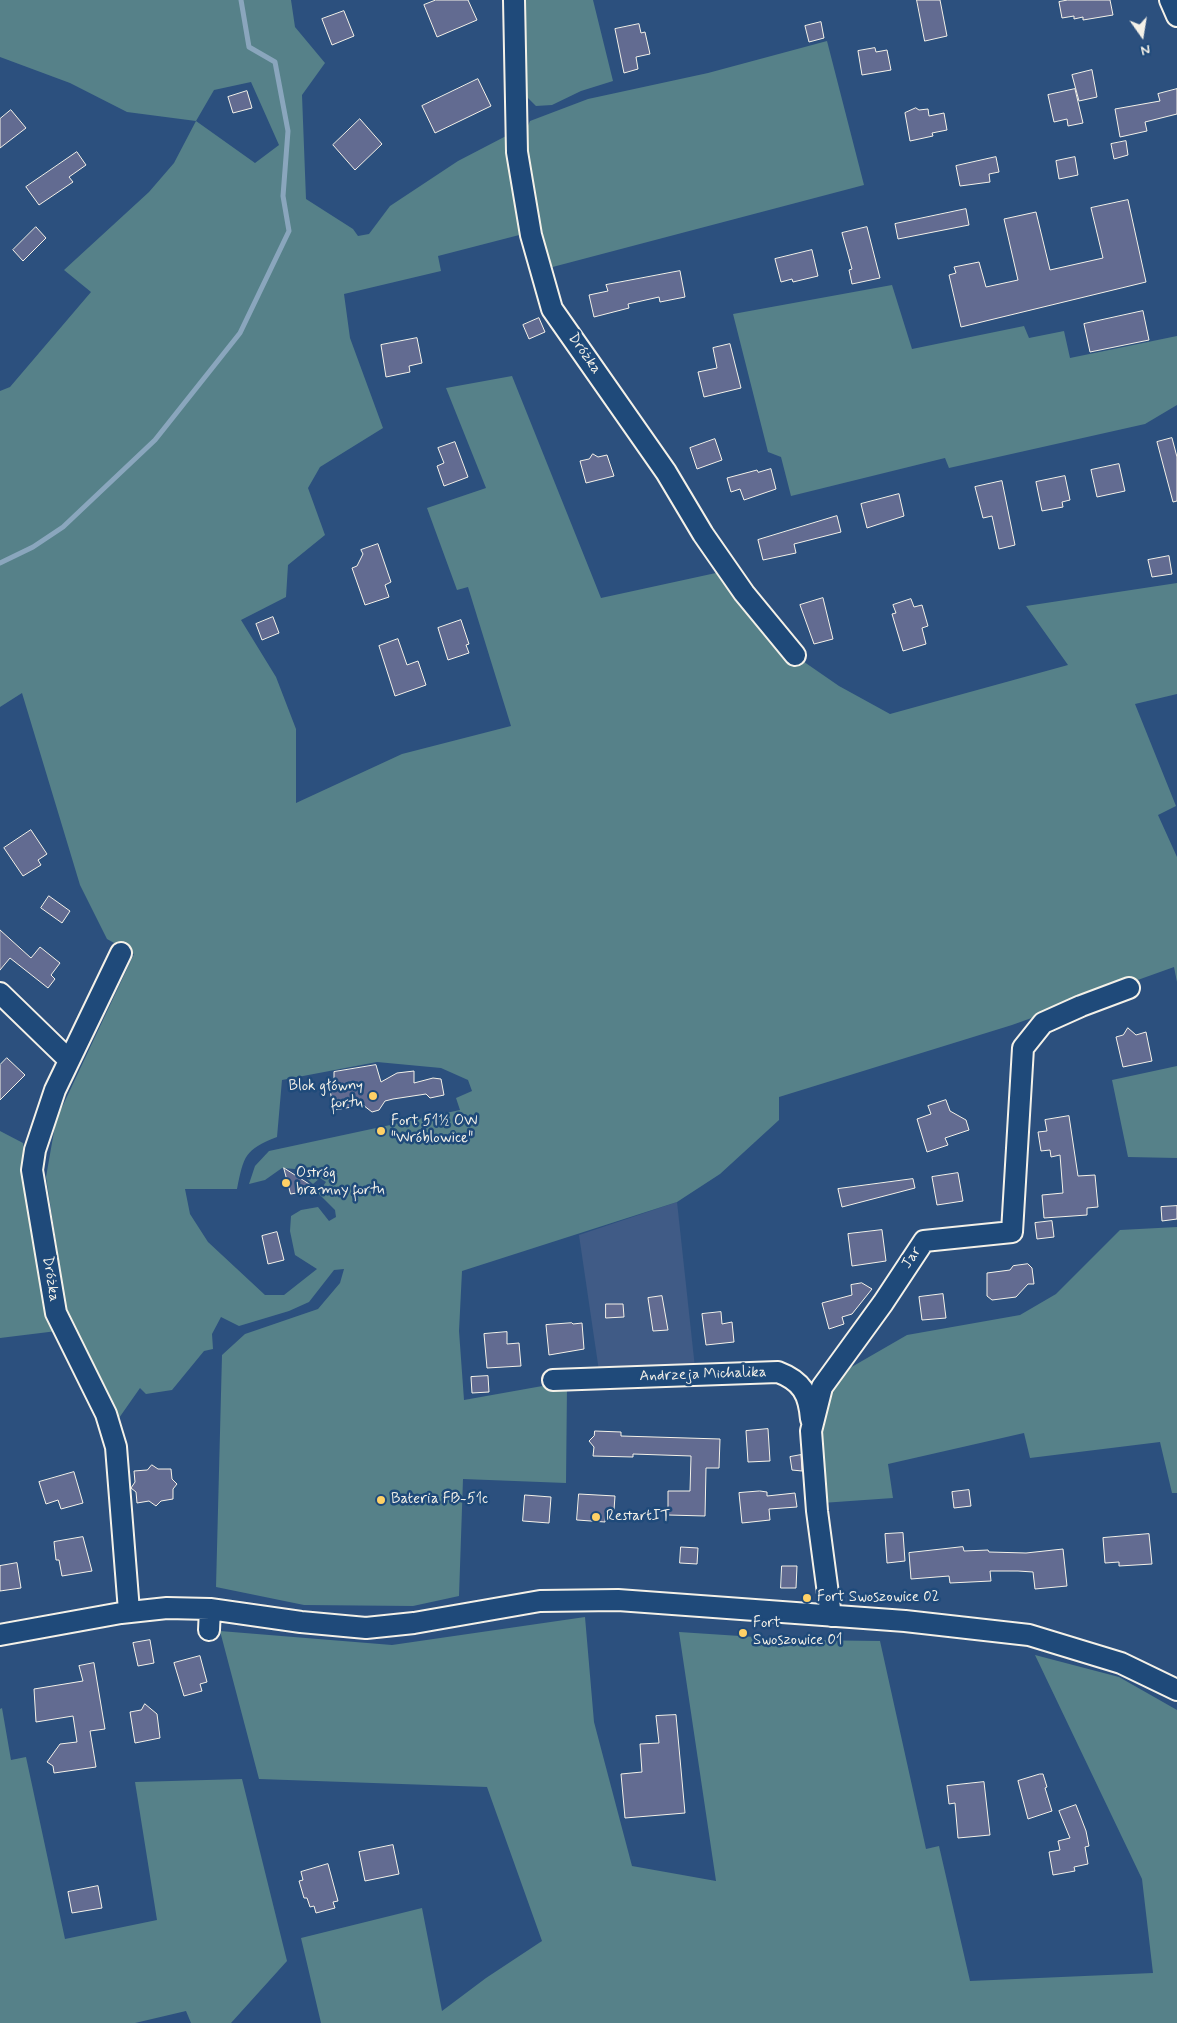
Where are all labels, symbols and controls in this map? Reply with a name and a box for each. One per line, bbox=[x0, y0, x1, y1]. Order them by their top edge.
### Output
north arrow bbox=[1117, 10, 1167, 60]
text: N bbox=[1139, 40, 1152, 59]
street label: Dróżka bbox=[563, 330, 605, 378]
place label: Blok główny fortu bbox=[289, 1078, 363, 1113]
marker: Blok główny fortu bbox=[367, 1090, 379, 1102]
place label: Fort 51½ OW "Wróblowice" bbox=[391, 1113, 478, 1148]
marker: Fort 51½ OW "Wróblowice" bbox=[375, 1125, 387, 1137]
place label: Ostróg bramny fortu bbox=[296, 1165, 385, 1200]
marker: Ostróg bramny fortu bbox=[280, 1177, 292, 1189]
street label: Jar bbox=[898, 1244, 926, 1272]
street label: Dróżka bbox=[38, 1255, 62, 1303]
street label: Andrzeja Michalika bbox=[639, 1364, 767, 1386]
place label: Bateria FB-51c bbox=[391, 1491, 488, 1509]
marker: Bateria FB-51c bbox=[375, 1494, 387, 1506]
place label: RestartIT bbox=[606, 1508, 671, 1526]
marker: RestartIT bbox=[590, 1511, 602, 1523]
place label: Fort Swoszowice 02 bbox=[817, 1589, 940, 1607]
marker: Fort Swoszowice 02 bbox=[801, 1592, 813, 1604]
place label: Fort Swoszowice 01 bbox=[753, 1615, 842, 1650]
marker: Fort Swoszowice 01 bbox=[737, 1627, 749, 1639]

